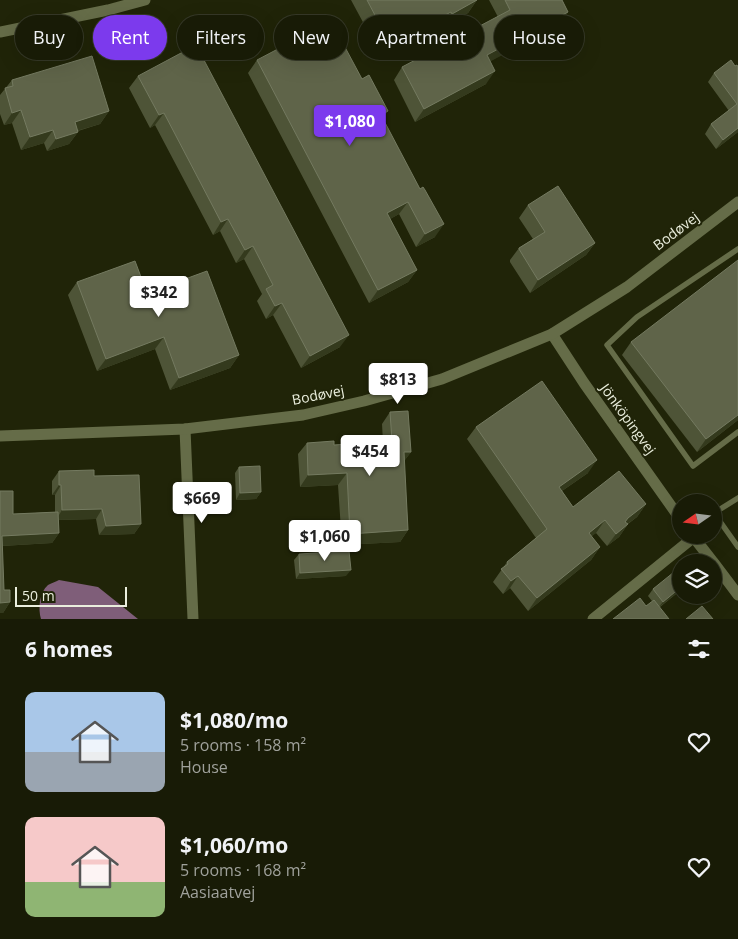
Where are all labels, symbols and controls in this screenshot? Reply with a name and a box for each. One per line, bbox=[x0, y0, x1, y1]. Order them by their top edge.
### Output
chip: Buy bbox=[15, 15, 83, 60]
chip: Rent bbox=[93, 15, 167, 60]
chip: Filters bbox=[177, 15, 264, 60]
chip: New bbox=[274, 15, 348, 60]
chip: Apartment bbox=[358, 15, 484, 60]
chip: House bbox=[494, 15, 584, 60]
pin: $1,080 bbox=[309, 104, 391, 147]
text: $1,080 bbox=[325, 110, 375, 132]
street label: Bodøvej bbox=[649, 207, 703, 254]
pin: $342 bbox=[129, 276, 189, 318]
text: $342 bbox=[141, 281, 177, 303]
pin: $813 bbox=[368, 362, 428, 405]
text: $813 bbox=[380, 368, 416, 390]
street label: Jönköpingvej bbox=[595, 378, 661, 458]
street label: Bodøvej bbox=[290, 380, 346, 409]
pin: $454 bbox=[340, 434, 400, 477]
text: $454 bbox=[352, 440, 388, 462]
pin: $669 bbox=[172, 482, 232, 524]
text: $669 bbox=[184, 487, 220, 509]
north arrow bbox=[672, 494, 722, 544]
map controls bbox=[672, 494, 722, 604]
pin: $1,060 bbox=[284, 520, 366, 562]
text: $1,060 bbox=[300, 525, 350, 547]
button: layers bbox=[672, 554, 722, 604]
scale bar bbox=[15, 584, 128, 607]
text: 50 m bbox=[22, 586, 55, 605]
text: 6 homes bbox=[25, 635, 113, 663]
icon: filters bbox=[685, 635, 713, 663]
text: $1,080/mo bbox=[180, 706, 288, 734]
icon: home bbox=[65, 712, 125, 772]
icon: heart bbox=[685, 728, 713, 756]
text: 5 rooms · 158 m² bbox=[180, 734, 306, 756]
text: House bbox=[180, 756, 228, 778]
text: $1,060/mo bbox=[180, 831, 288, 859]
icon: home bbox=[65, 837, 125, 897]
icon: heart bbox=[685, 853, 713, 881]
text: 5 rooms · 168 m² bbox=[180, 859, 306, 881]
text: Aasiaatvej bbox=[180, 881, 255, 903]

